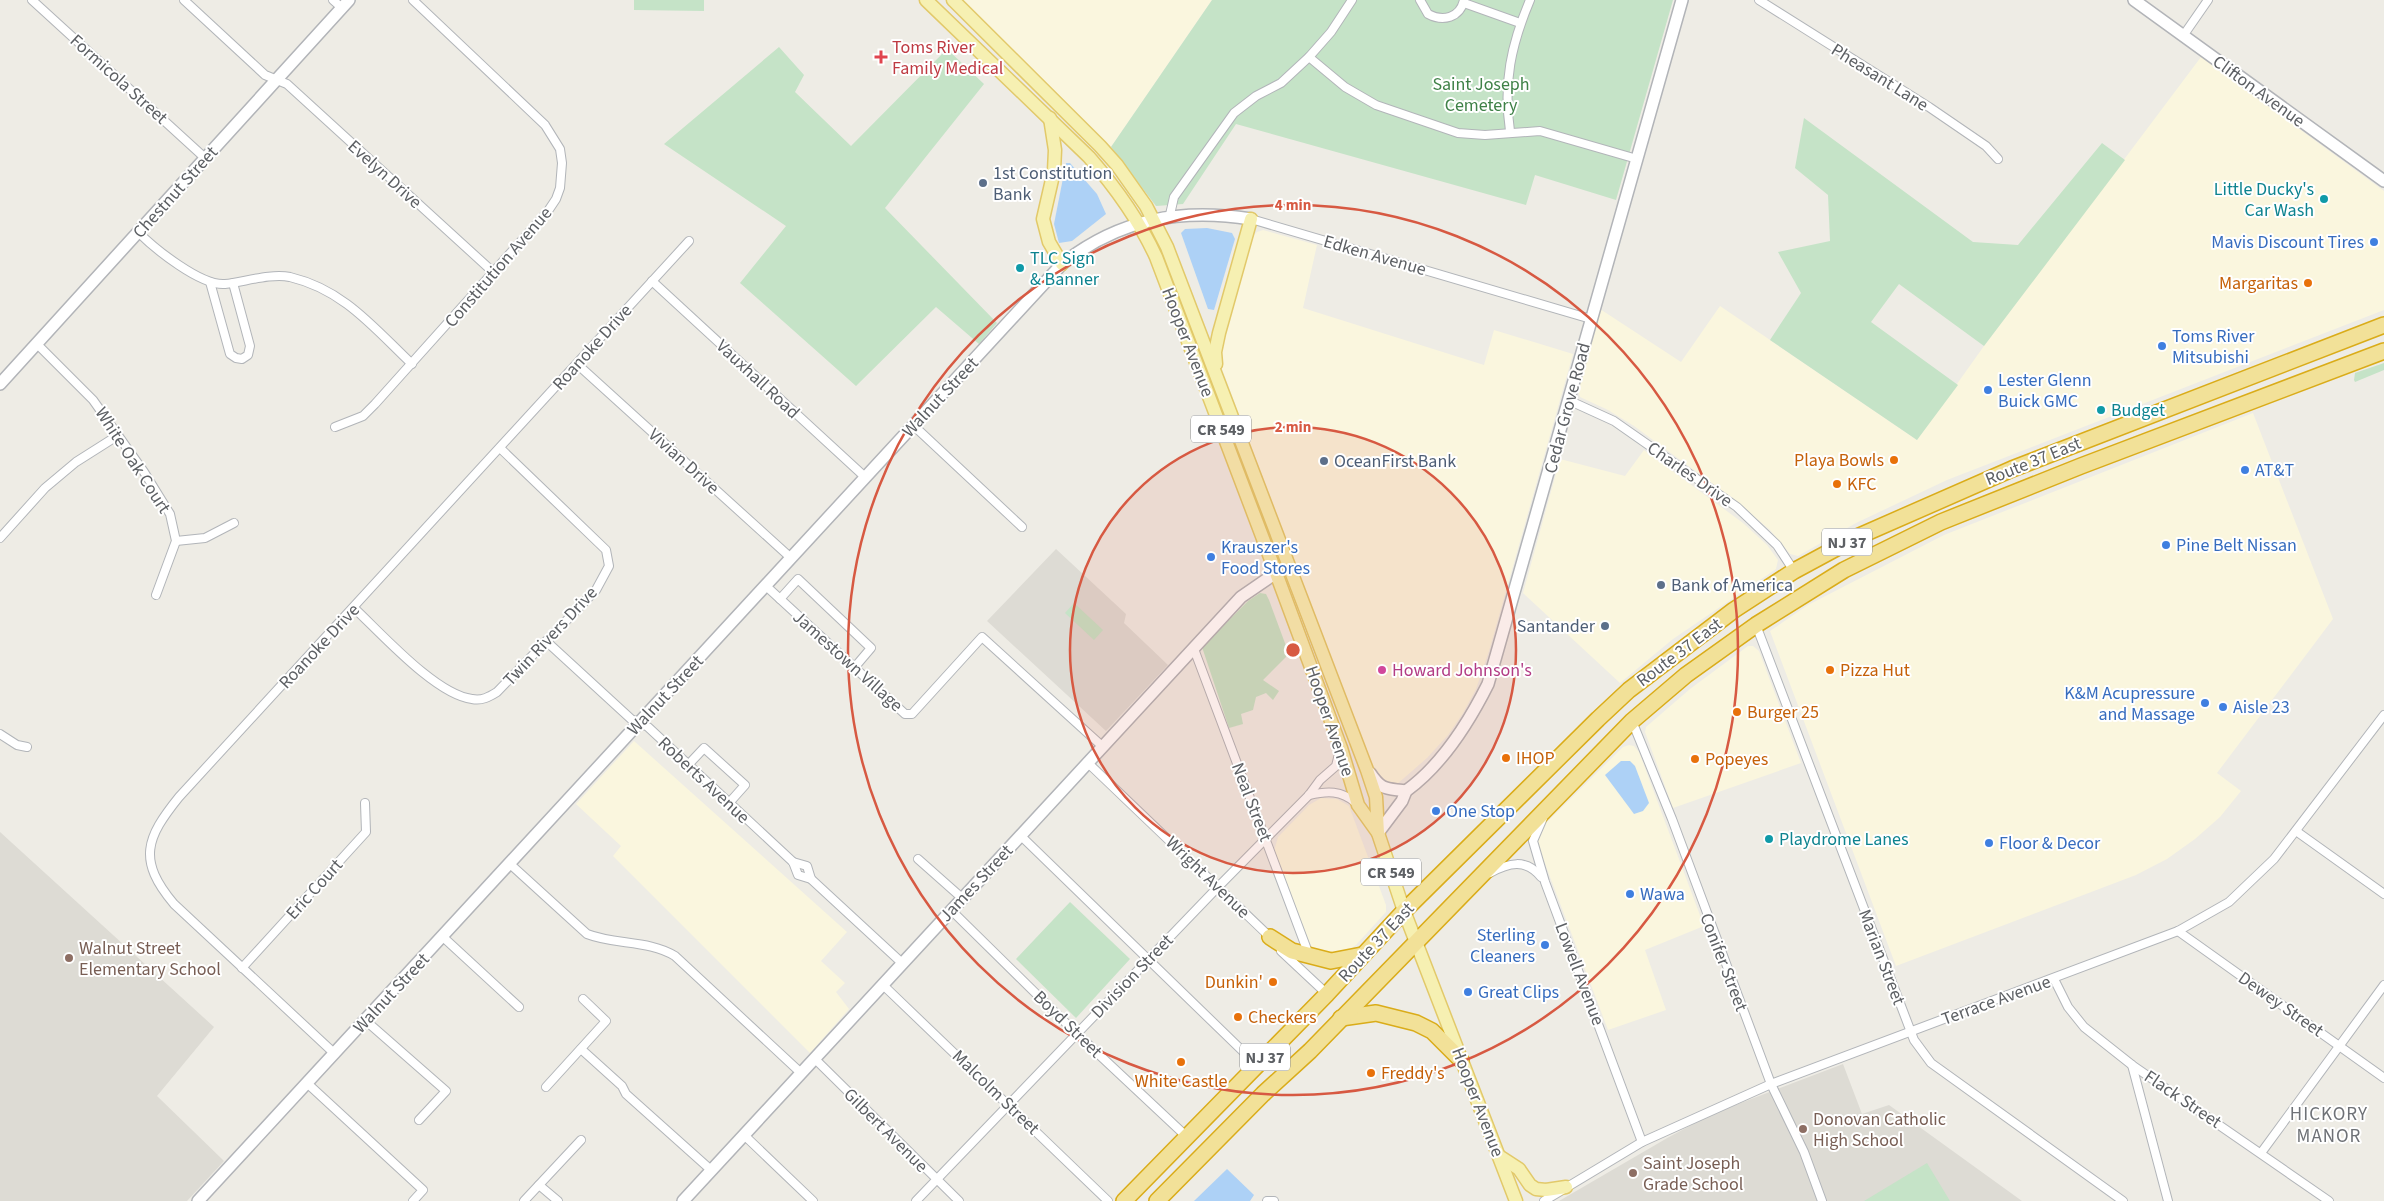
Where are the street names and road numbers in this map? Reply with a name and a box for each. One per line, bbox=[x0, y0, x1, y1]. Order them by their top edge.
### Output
street label: Formicola Street bbox=[64, 29, 173, 130]
street label: Pheasant Lane bbox=[1826, 38, 1933, 117]
street label: Clifton Avenue bbox=[2208, 49, 2310, 133]
street label: Evelyn Drive bbox=[342, 134, 427, 214]
street label: Chestnut Street bbox=[127, 141, 224, 244]
street label: Constitution Avenue bbox=[439, 201, 558, 333]
street label: Edken Avenue bbox=[1321, 229, 1429, 282]
street label: Hooper Avenue bbox=[1155, 284, 1220, 401]
street label: Roanoke Drive bbox=[547, 299, 638, 396]
street label: Vauxhall Road bbox=[710, 334, 805, 425]
street label: Cedar Grove Road bbox=[1538, 340, 1597, 476]
street label: Walnut Street bbox=[896, 352, 984, 443]
street label: White Oak Court bbox=[89, 402, 176, 518]
road number: CR 549 bbox=[1191, 416, 1251, 442]
street label: Vivian Drive bbox=[643, 423, 725, 500]
street label: Route 37 East bbox=[1982, 431, 2085, 492]
street label: Charles Drive bbox=[1642, 436, 1738, 513]
road number: NJ 37 bbox=[1822, 528, 1872, 556]
street label: Twin Rivers Drive bbox=[498, 581, 603, 692]
street label: Roanoke Drive bbox=[273, 598, 366, 694]
street label: Jamestown Village bbox=[787, 605, 908, 718]
street label: Route 37 East bbox=[1631, 612, 1727, 693]
street label: Walnut Street bbox=[621, 650, 709, 741]
street label: Hooper Avenue bbox=[1299, 662, 1360, 780]
street label: Roberts Avenue bbox=[652, 731, 755, 830]
street label: Neal Street bbox=[1225, 759, 1278, 845]
street label: Wright Avenue bbox=[1160, 831, 1256, 924]
street label: James Street bbox=[934, 839, 1019, 928]
street label: Eric Court bbox=[280, 853, 348, 925]
road number: CR 549 bbox=[1361, 859, 1421, 886]
street label: Route 37 East bbox=[1333, 897, 1420, 988]
street label: Marian Street bbox=[1852, 906, 1911, 1009]
street label: Conifer Street bbox=[1693, 909, 1754, 1015]
street label: Lowell Avenue bbox=[1548, 919, 1611, 1029]
street label: Division Street bbox=[1086, 929, 1179, 1024]
street label: Walnut Street bbox=[347, 948, 435, 1039]
street label: Dewey Street bbox=[2233, 966, 2328, 1043]
street label: Terrace Avenue bbox=[1938, 969, 2054, 1032]
street label: Boyd Street bbox=[1028, 985, 1108, 1064]
street label: Malcolm Street bbox=[946, 1044, 1045, 1140]
road number: NJ 37 bbox=[1240, 1044, 1290, 1070]
street label: Hooper Avenue bbox=[1445, 1044, 1510, 1161]
street label: Flack Street bbox=[2139, 1064, 2226, 1134]
street label: Gilbert Avenue bbox=[838, 1082, 934, 1178]

